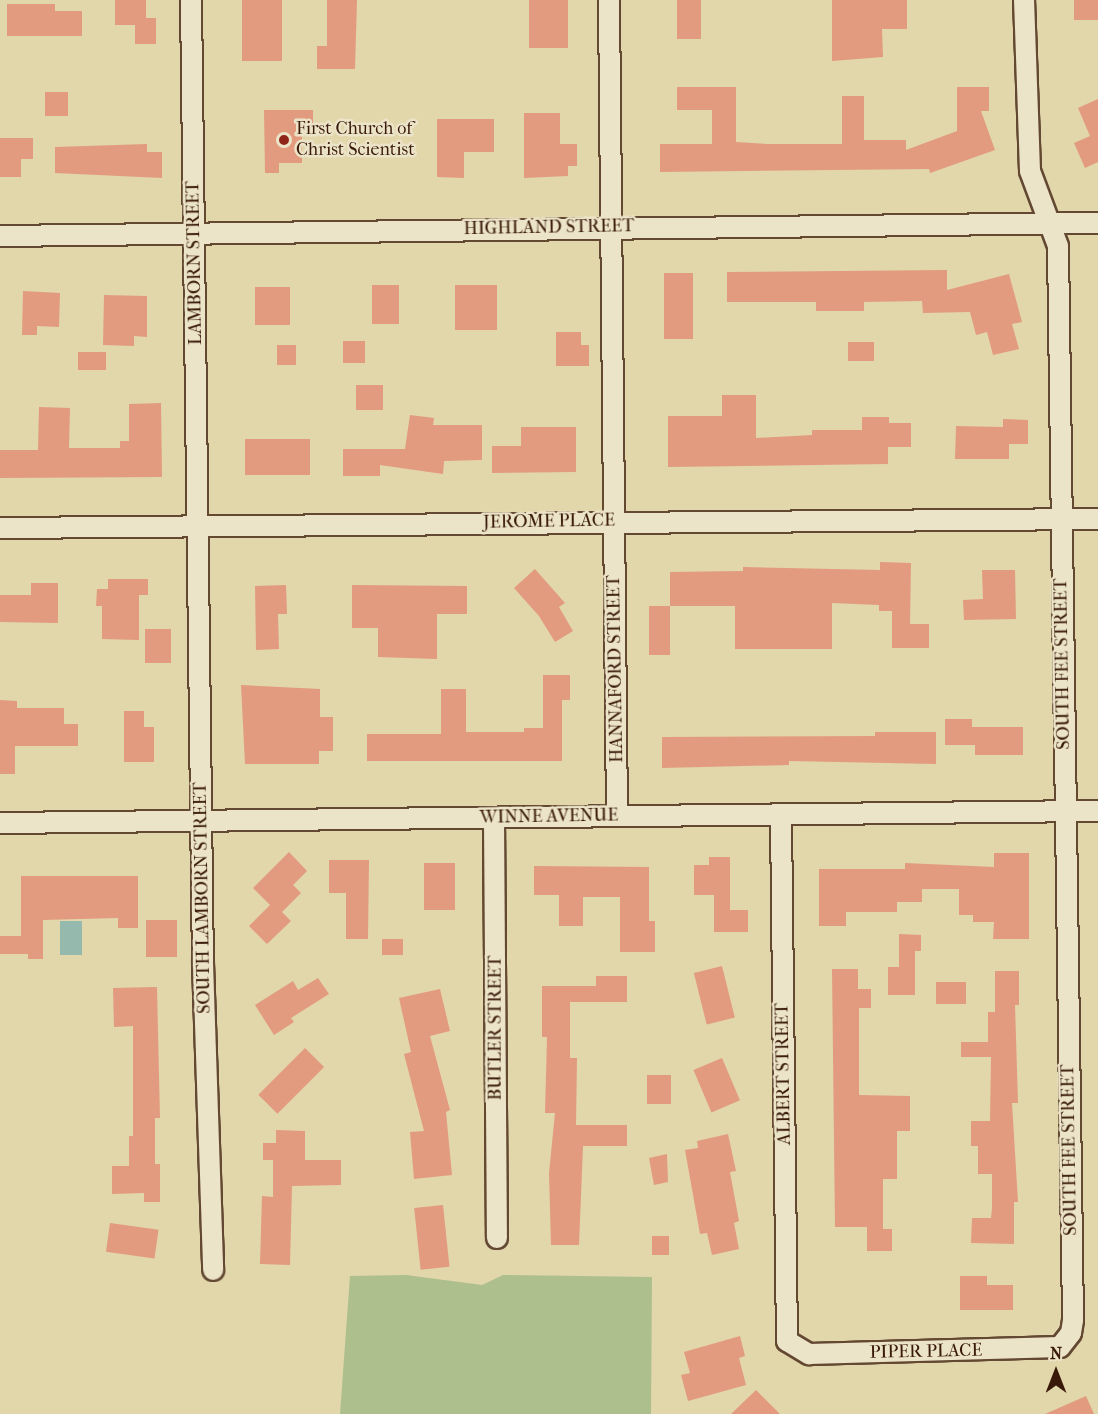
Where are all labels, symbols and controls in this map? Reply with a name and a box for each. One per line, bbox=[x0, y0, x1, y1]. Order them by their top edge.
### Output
place label: First Church of Christ Scientist bbox=[296, 119, 415, 162]
marker: First Church of Christ Scientist bbox=[277, 133, 291, 147]
street label: LAMBORN STREET bbox=[183, 181, 207, 345]
street label: HIGHLAND STREET bbox=[463, 216, 635, 240]
street label: JEROME PLACE bbox=[483, 510, 615, 534]
street label: HANNAFORD STREET bbox=[604, 575, 628, 763]
street label: SOUTH FEE STREET bbox=[1051, 578, 1075, 750]
street label: SOUTH LAMBORN STREET bbox=[190, 782, 216, 1014]
street label: WINNE AVENUE bbox=[479, 805, 619, 829]
street label: BUTLER STREET bbox=[485, 956, 507, 1100]
street label: ALBERT STREET bbox=[772, 1003, 796, 1145]
street label: SOUTH FEE STREET bbox=[1058, 1064, 1082, 1236]
street label: PIPER PLACE bbox=[869, 1340, 983, 1364]
north arrow bbox=[1026, 1342, 1086, 1402]
text: N bbox=[1050, 1344, 1062, 1363]

